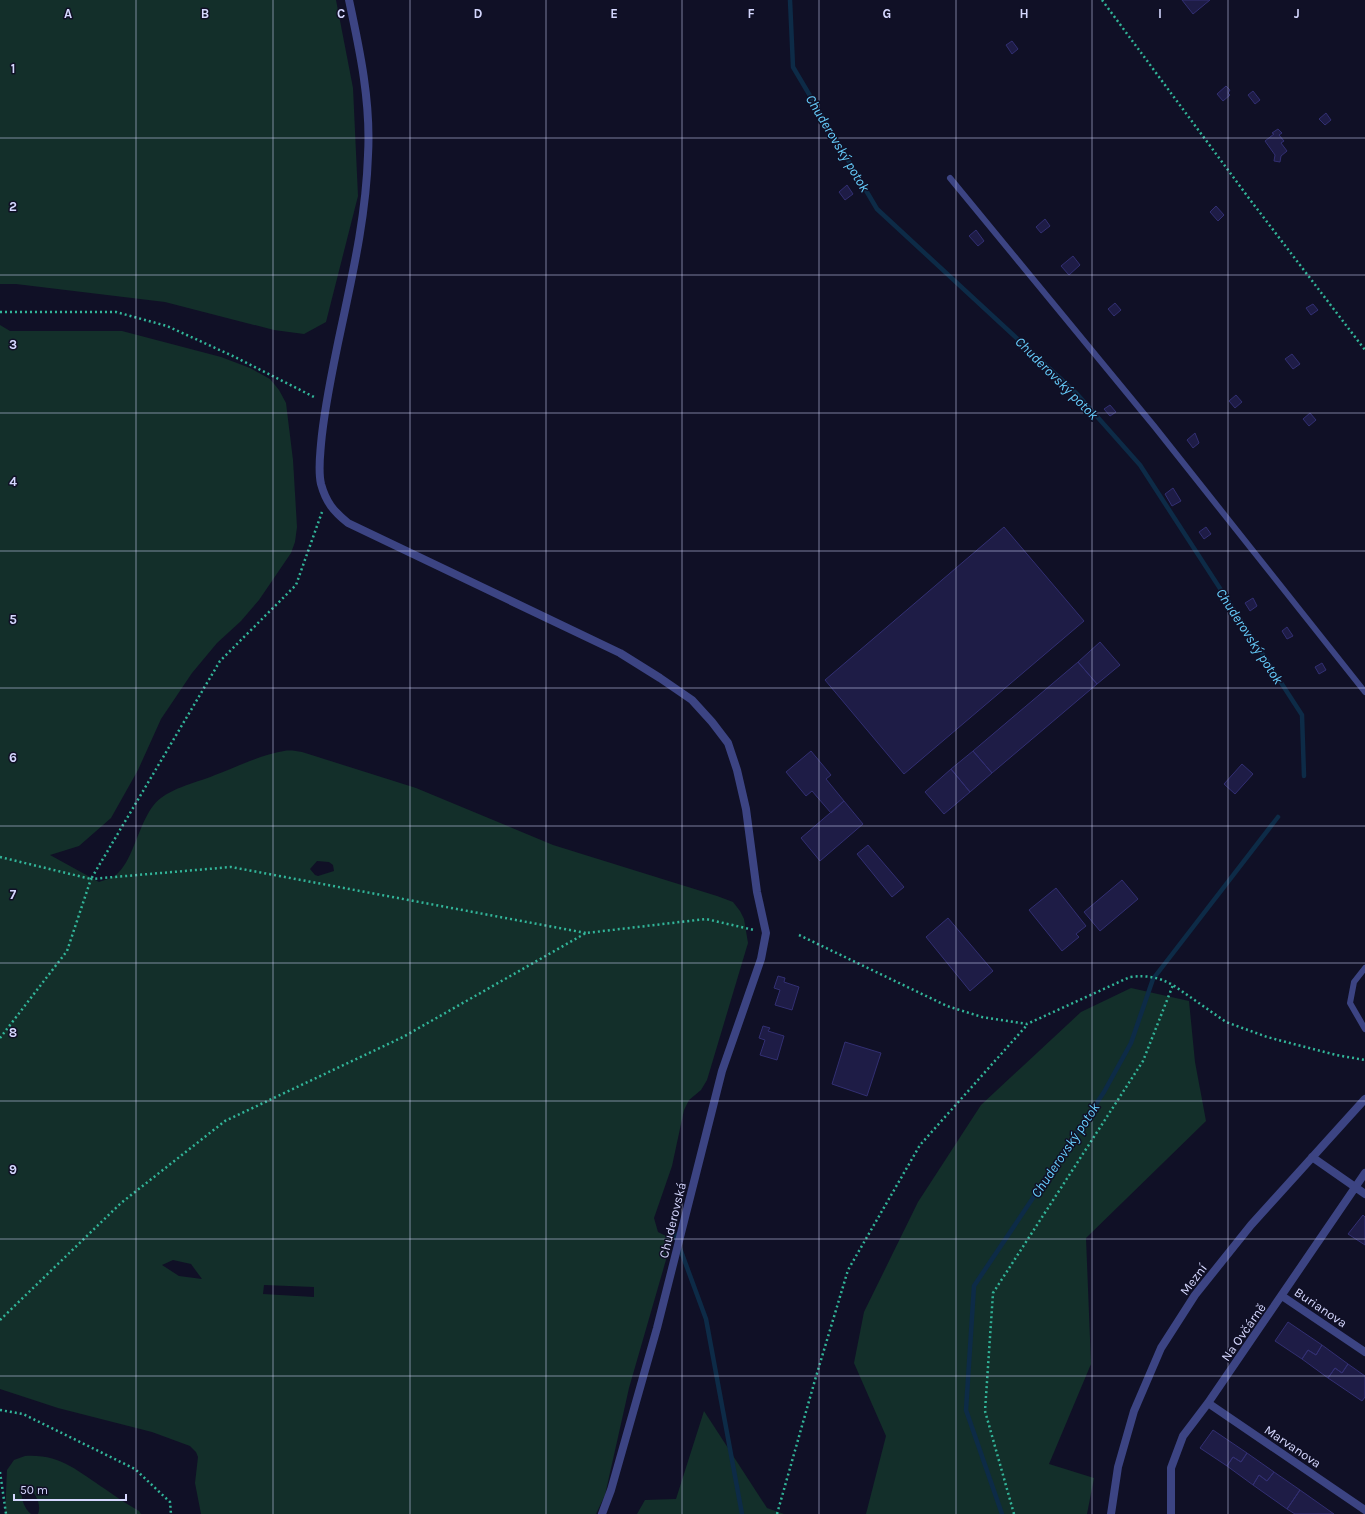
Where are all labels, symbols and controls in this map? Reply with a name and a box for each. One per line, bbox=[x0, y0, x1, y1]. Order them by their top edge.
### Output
text: A bbox=[64, 6, 72, 21]
text: B bbox=[201, 6, 209, 21]
text: C bbox=[337, 6, 345, 21]
text: D bbox=[474, 6, 483, 21]
text: E bbox=[610, 6, 618, 21]
text: F bbox=[747, 6, 755, 21]
text: G bbox=[883, 6, 891, 21]
text: H bbox=[1019, 6, 1029, 21]
text: I bbox=[1158, 6, 1162, 21]
text: J bbox=[1294, 6, 1300, 21]
text: 1 bbox=[11, 61, 15, 76]
water label: Chuderovský potok bbox=[802, 91, 874, 196]
text: 2 bbox=[9, 199, 17, 214]
water label: Chuderovský potok bbox=[1012, 333, 1102, 424]
text: 3 bbox=[9, 337, 17, 352]
text: 4 bbox=[9, 474, 17, 489]
water label: Chuderovský potok bbox=[1212, 585, 1287, 688]
text: 5 bbox=[9, 612, 17, 627]
text: 6 bbox=[9, 750, 17, 765]
text: 7 bbox=[10, 887, 17, 902]
text: 8 bbox=[9, 1025, 17, 1040]
water label: Chuderovský potok bbox=[1027, 1099, 1104, 1201]
text: 9 bbox=[9, 1162, 17, 1177]
street label: Chuderovská bbox=[656, 1181, 689, 1260]
street label: Mezní bbox=[1177, 1260, 1210, 1298]
street label: Burianova bbox=[1292, 1284, 1350, 1330]
street label: Na Ovčárně bbox=[1218, 1300, 1269, 1364]
street label: Marvanova bbox=[1261, 1422, 1324, 1471]
scale bar bbox=[14, 1476, 126, 1502]
text: 50 m bbox=[20, 1483, 48, 1497]

